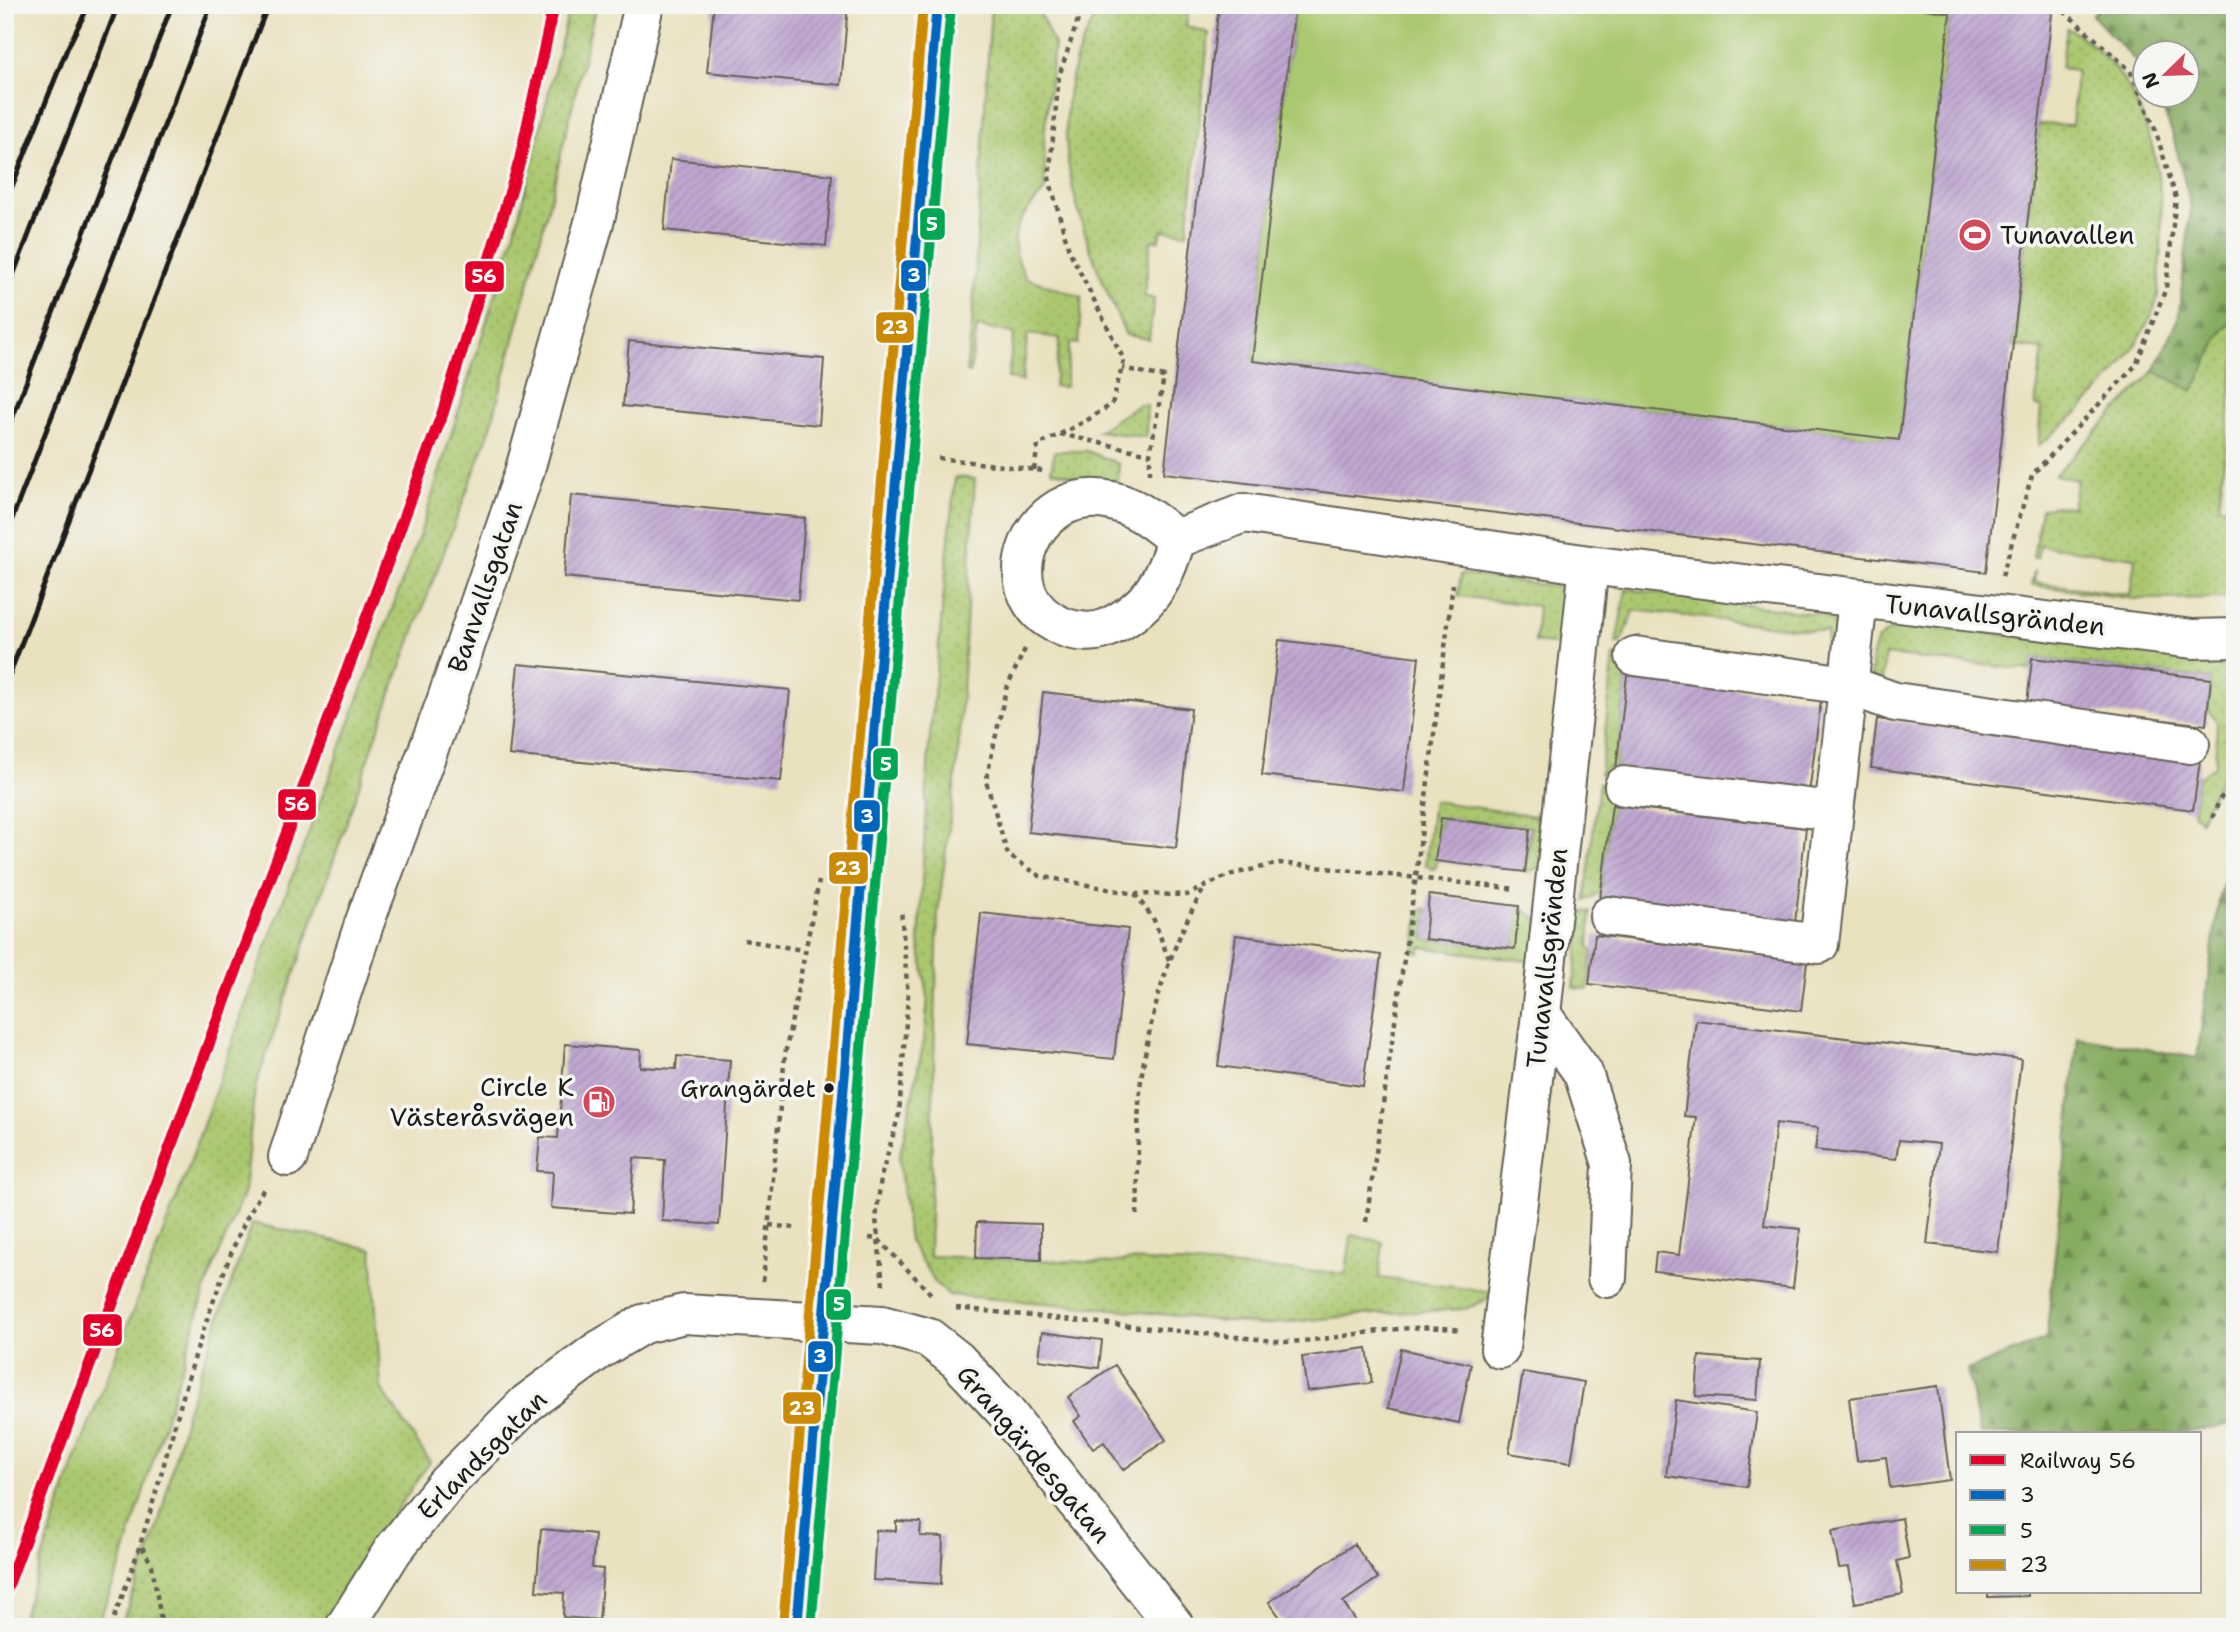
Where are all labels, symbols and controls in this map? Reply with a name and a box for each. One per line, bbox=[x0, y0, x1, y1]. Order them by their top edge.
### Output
north arrow bbox=[2132, 38, 2202, 108]
text: N bbox=[2136, 69, 2165, 92]
line badge: 5 bbox=[919, 207, 946, 241]
text: 5 bbox=[926, 212, 938, 237]
sports icon: Tunavallen bbox=[1956, 216, 1994, 254]
place label: Tunavallen bbox=[2000, 217, 2134, 252]
line badge: 3 bbox=[900, 259, 927, 292]
line badge: 56 bbox=[464, 260, 505, 293]
text: 3 bbox=[907, 263, 921, 288]
text: 56 bbox=[471, 264, 497, 289]
line badge: 23 bbox=[875, 311, 915, 344]
text: 23 bbox=[882, 315, 908, 340]
street label: Banvallsgatan bbox=[439, 497, 530, 677]
street label: Tunavallsgränden bbox=[1883, 586, 2107, 643]
line badge: 5 bbox=[872, 747, 899, 781]
text: 5 bbox=[880, 752, 892, 777]
line badge: 56 bbox=[277, 788, 317, 821]
text: 56 bbox=[284, 792, 310, 817]
line badge: 3 bbox=[853, 799, 881, 833]
text: 3 bbox=[860, 804, 874, 829]
street label: Tunavallsgränden bbox=[1518, 846, 1575, 1070]
line badge: 23 bbox=[828, 851, 869, 885]
text: 23 bbox=[835, 856, 861, 881]
place label: Circle K Västeråsvägen bbox=[390, 1069, 574, 1134]
place label: Grangärdet bbox=[680, 1073, 816, 1105]
marker: Grangärdet bbox=[822, 1081, 836, 1095]
fuel station icon: Circle K Västeråsvägen bbox=[580, 1083, 618, 1121]
line badge: 5 bbox=[825, 1288, 852, 1321]
text: 5 bbox=[833, 1292, 845, 1317]
line badge: 56 bbox=[82, 1313, 123, 1347]
text: 56 bbox=[89, 1318, 115, 1343]
line badge: 3 bbox=[807, 1340, 834, 1373]
text: 3 bbox=[813, 1344, 827, 1369]
street label: Grangärdesgatan bbox=[949, 1357, 1119, 1550]
street label: Erlandsgatan bbox=[409, 1382, 554, 1527]
line badge: 23 bbox=[782, 1391, 822, 1425]
text: 23 bbox=[789, 1396, 815, 1421]
legend bbox=[1956, 1432, 2202, 1594]
text: Railway 56 bbox=[2020, 1447, 2136, 1475]
text: 3 bbox=[2020, 1481, 2035, 1509]
text: 5 bbox=[2020, 1517, 2033, 1545]
text: 23 bbox=[2020, 1551, 2048, 1579]

